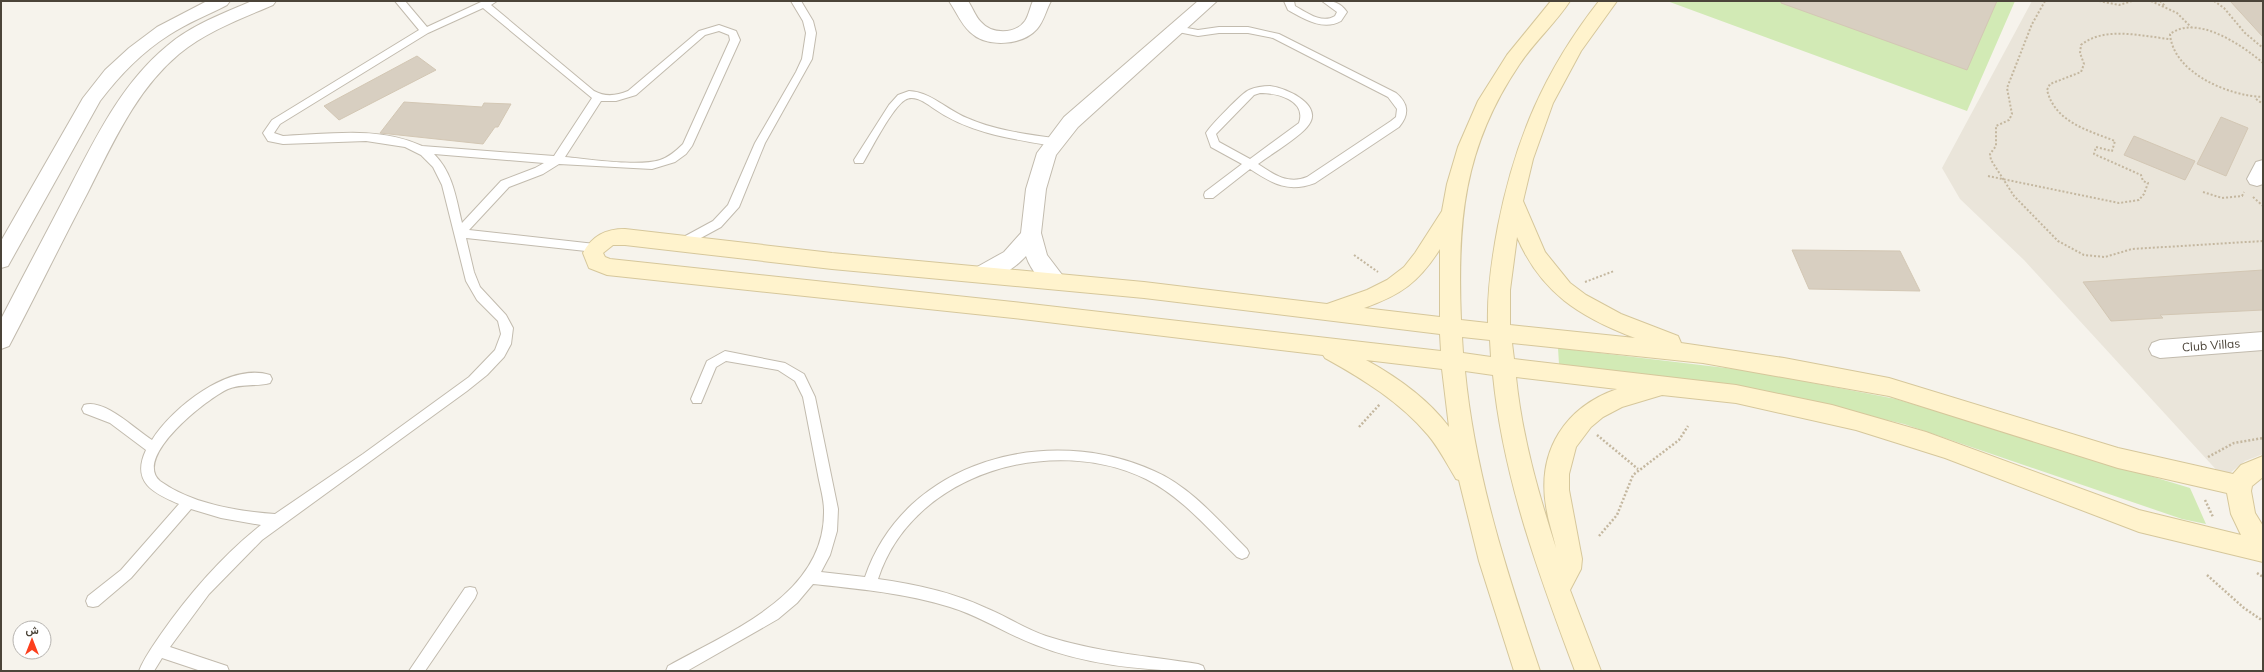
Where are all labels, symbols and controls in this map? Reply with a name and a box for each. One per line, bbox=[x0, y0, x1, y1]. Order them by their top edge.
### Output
street label: Club Villas bbox=[2181, 335, 2241, 355]
north arrow bbox=[12, 620, 52, 660]
text: ش bbox=[25, 623, 39, 637]

